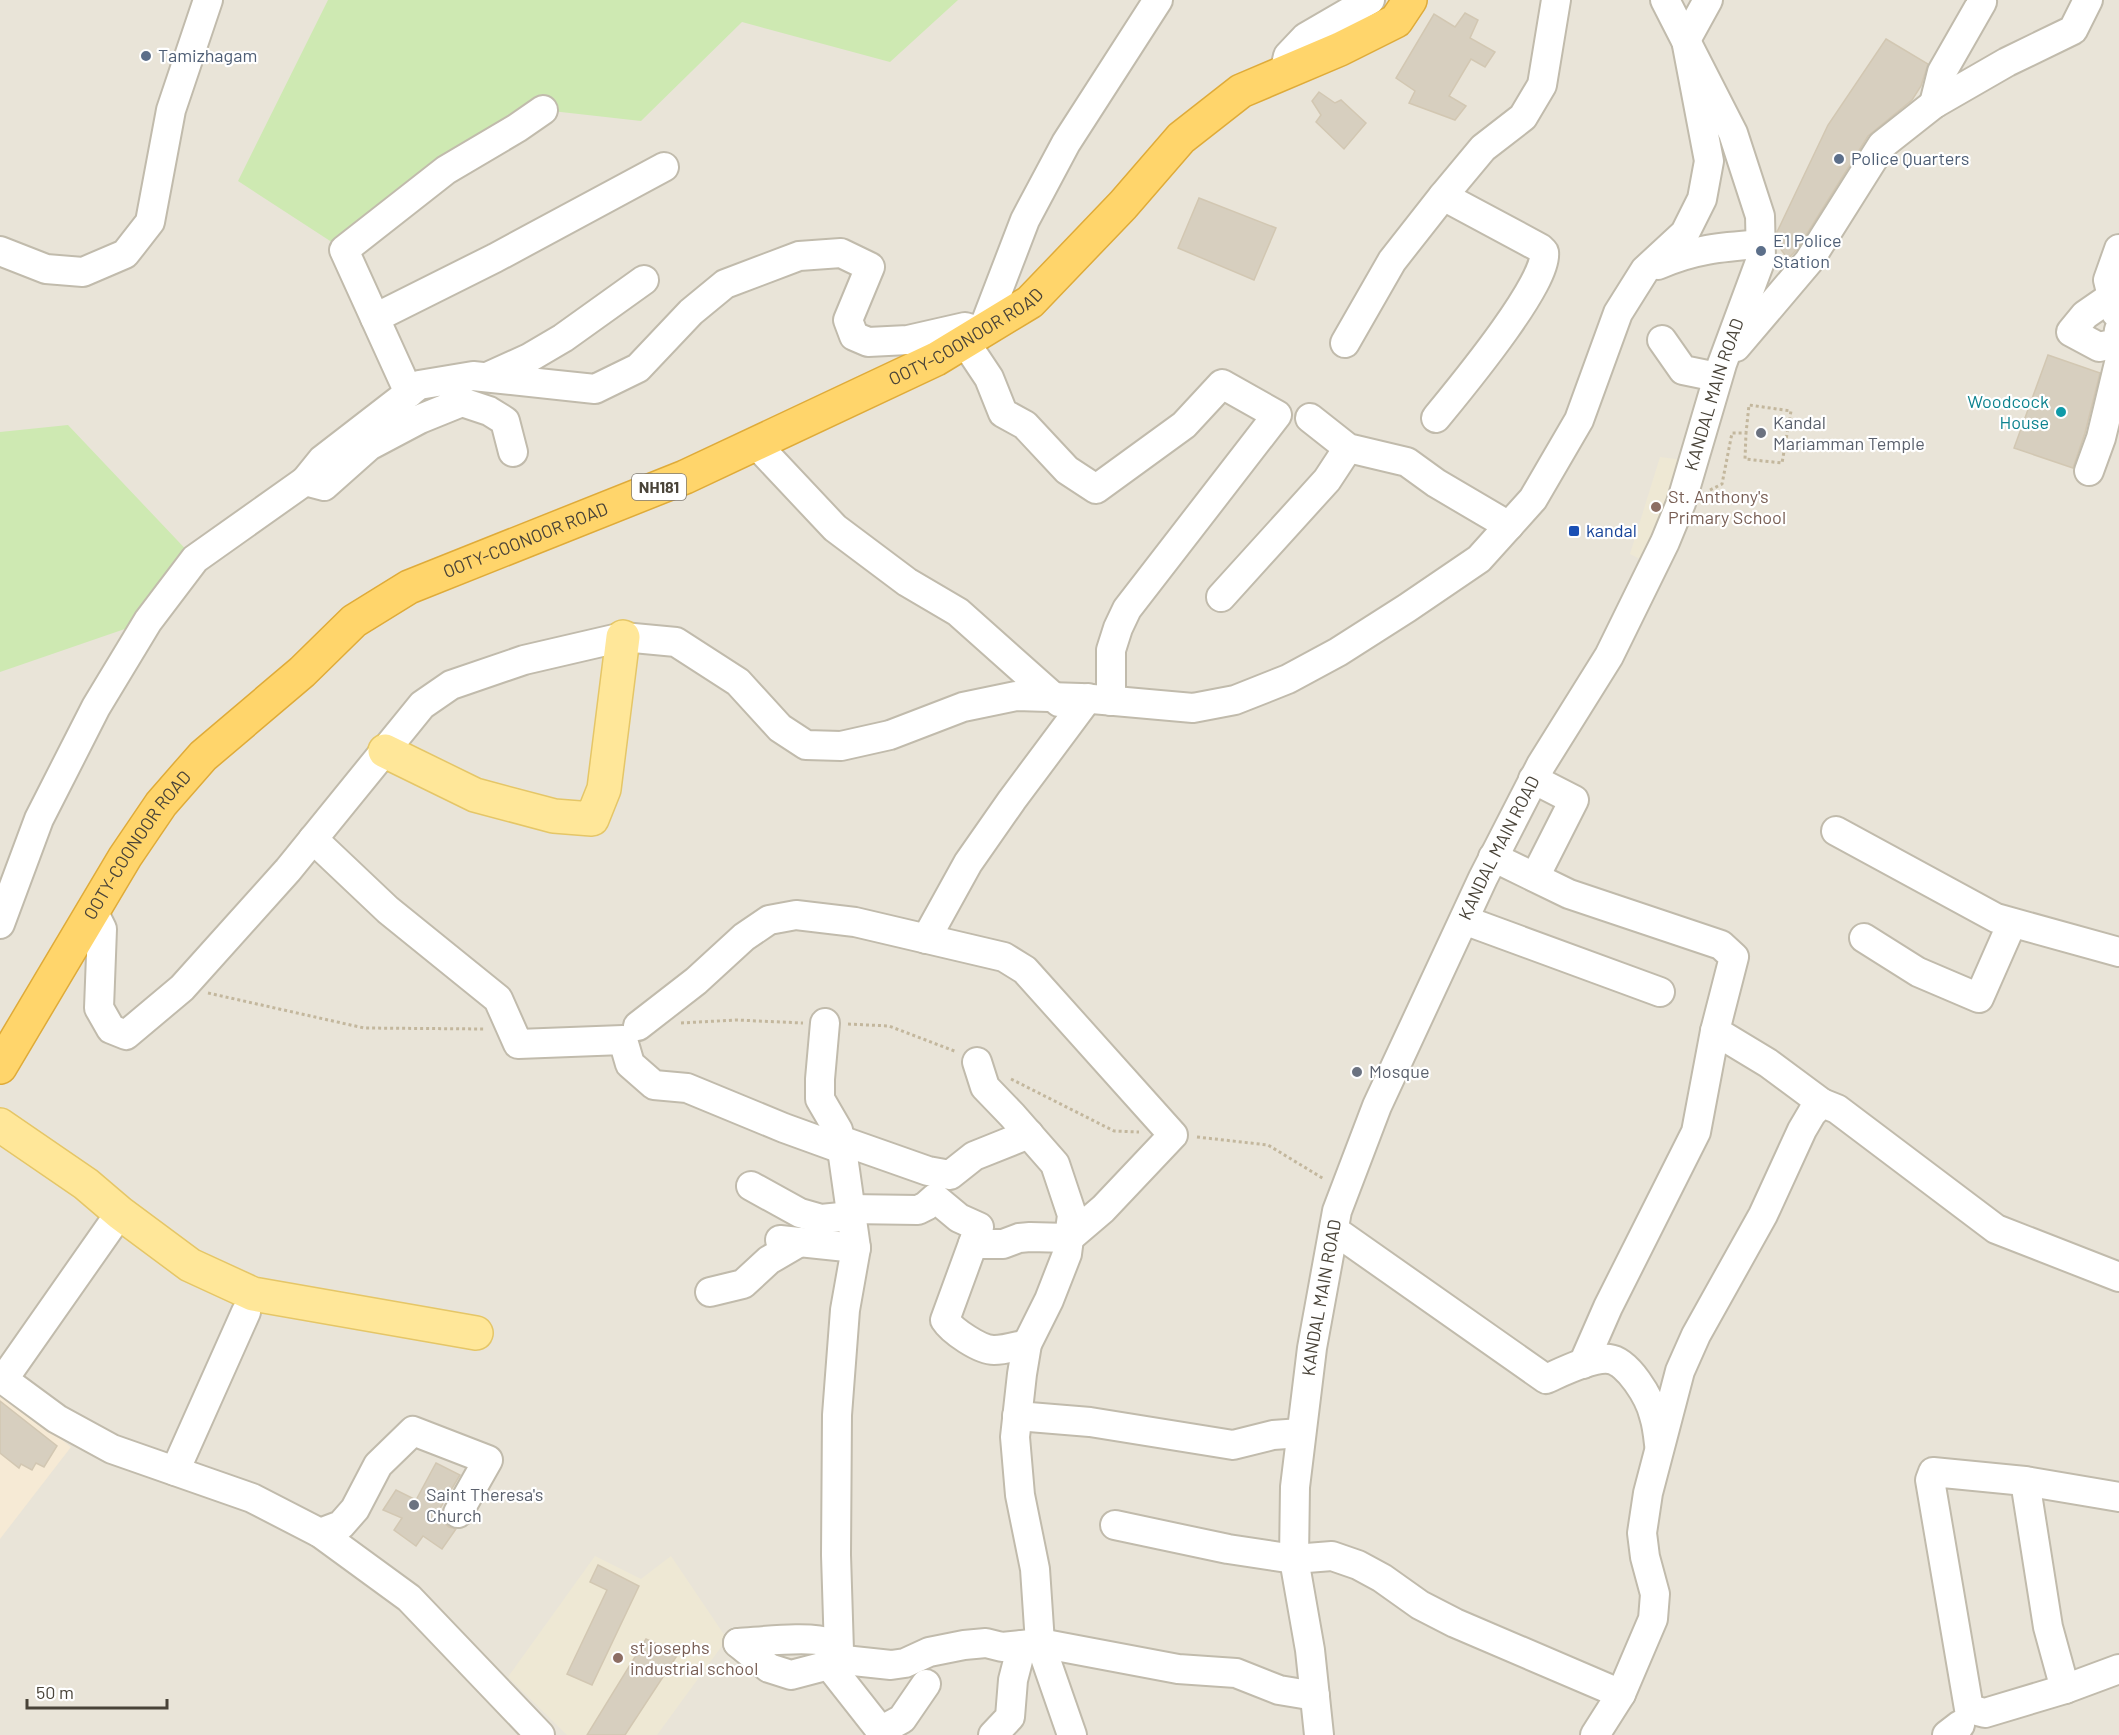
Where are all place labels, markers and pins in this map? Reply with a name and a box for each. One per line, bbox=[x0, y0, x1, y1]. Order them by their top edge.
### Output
place label: Tamizhagam bbox=[158, 44, 257, 66]
marker: Tamizhagam bbox=[139, 49, 153, 63]
place label: Police Quarters bbox=[1851, 147, 1969, 169]
marker: Police Quarters bbox=[1832, 152, 1846, 166]
place label: E1 Police Station bbox=[1773, 229, 1842, 272]
marker: E1 Police Station bbox=[1754, 244, 1768, 258]
place label: Woodcock House bbox=[1967, 390, 2049, 433]
marker: Woodcock House bbox=[2054, 405, 2068, 419]
place label: Kandal Mariamman Temple bbox=[1773, 411, 1925, 454]
marker: Kandal Mariamman Temple bbox=[1754, 426, 1768, 440]
place label: St. Anthony's Primary School bbox=[1668, 485, 1786, 528]
marker: St. Anthony's Primary School bbox=[1649, 500, 1663, 514]
place label: kandal bbox=[1586, 519, 1637, 541]
marker: kandal bbox=[1567, 524, 1581, 538]
place label: Mosque bbox=[1369, 1060, 1430, 1082]
marker: Mosque bbox=[1350, 1065, 1364, 1079]
place label: Saint Theresa's Church bbox=[426, 1483, 543, 1526]
marker: Saint Theresa's Church bbox=[407, 1498, 421, 1512]
place label: st josephs industrial school bbox=[630, 1636, 758, 1679]
marker: st josephs industrial school bbox=[611, 1651, 625, 1665]

